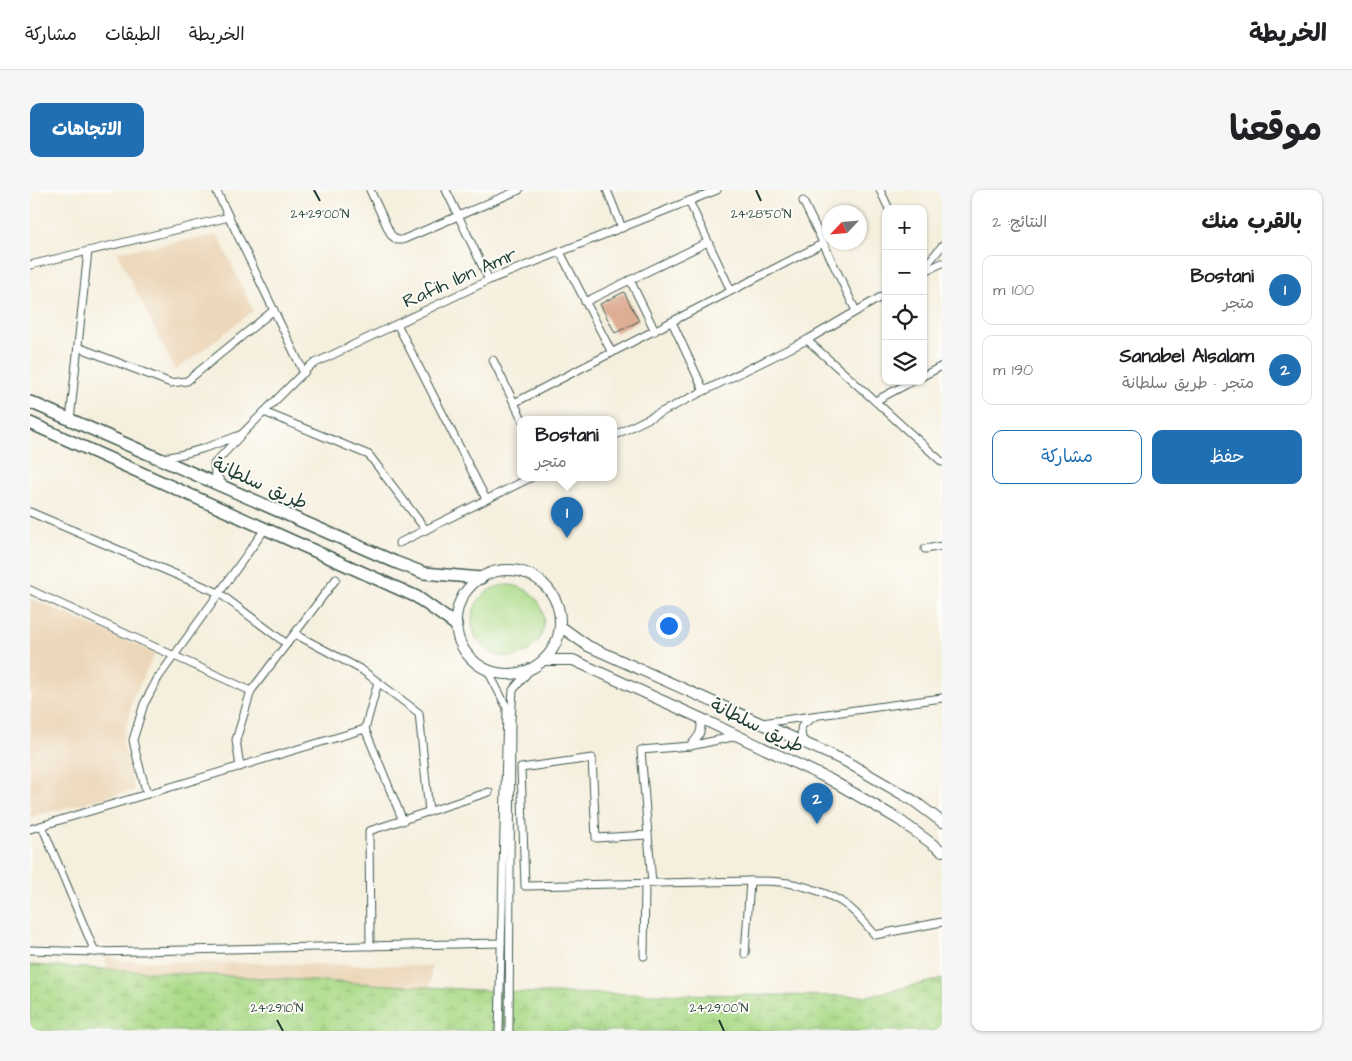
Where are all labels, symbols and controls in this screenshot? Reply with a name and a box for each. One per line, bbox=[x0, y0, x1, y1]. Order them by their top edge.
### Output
text: الخريطة bbox=[1249, 17, 1327, 51]
text: مشاركة bbox=[25, 22, 77, 47]
text: الطبقات bbox=[105, 22, 161, 47]
text: الخريطة bbox=[189, 22, 245, 47]
button: الاتجاهات bbox=[30, 103, 144, 157]
text: موقعنا bbox=[1229, 105, 1322, 154]
north arrow bbox=[822, 205, 867, 250]
map controls bbox=[882, 205, 927, 385]
button: + bbox=[882, 205, 927, 250]
text: 24°29'00"N bbox=[291, 206, 350, 223]
text: 24°28'50"N bbox=[731, 206, 792, 223]
text: بالقرب منك bbox=[1201, 207, 1302, 236]
text: النتائج: 2 bbox=[992, 211, 1047, 233]
street label: Rafih Ibn Amr bbox=[399, 241, 522, 315]
button: − bbox=[882, 250, 927, 295]
text: Bostani bbox=[1191, 263, 1254, 290]
text: 100 m bbox=[993, 279, 1034, 301]
text: 1 bbox=[1284, 279, 1286, 301]
text: متجر bbox=[1223, 292, 1254, 314]
button: locate bbox=[882, 295, 927, 340]
button: layers bbox=[882, 340, 927, 385]
text: Sanabel Alsalam bbox=[1120, 343, 1254, 370]
text: 190 m bbox=[993, 359, 1033, 381]
text: 2 bbox=[1280, 359, 1290, 381]
text: متجر · طريق سلطانة bbox=[1122, 372, 1254, 394]
popup bbox=[517, 416, 617, 481]
text: Bostani bbox=[535, 422, 599, 449]
button: مشاركة bbox=[992, 430, 1142, 484]
button: حفظ bbox=[1152, 430, 1302, 484]
street label: طريق سلطانة bbox=[208, 451, 312, 517]
text: متجر bbox=[535, 451, 567, 473]
pin: 1 bbox=[551, 497, 583, 538]
your location bbox=[656, 613, 682, 639]
street label: طريق سلطانة bbox=[705, 692, 809, 760]
pin: 2 bbox=[801, 783, 833, 824]
text: 24°29'10"N bbox=[251, 1000, 304, 1017]
text: 24°29'00"N bbox=[690, 1000, 749, 1017]

